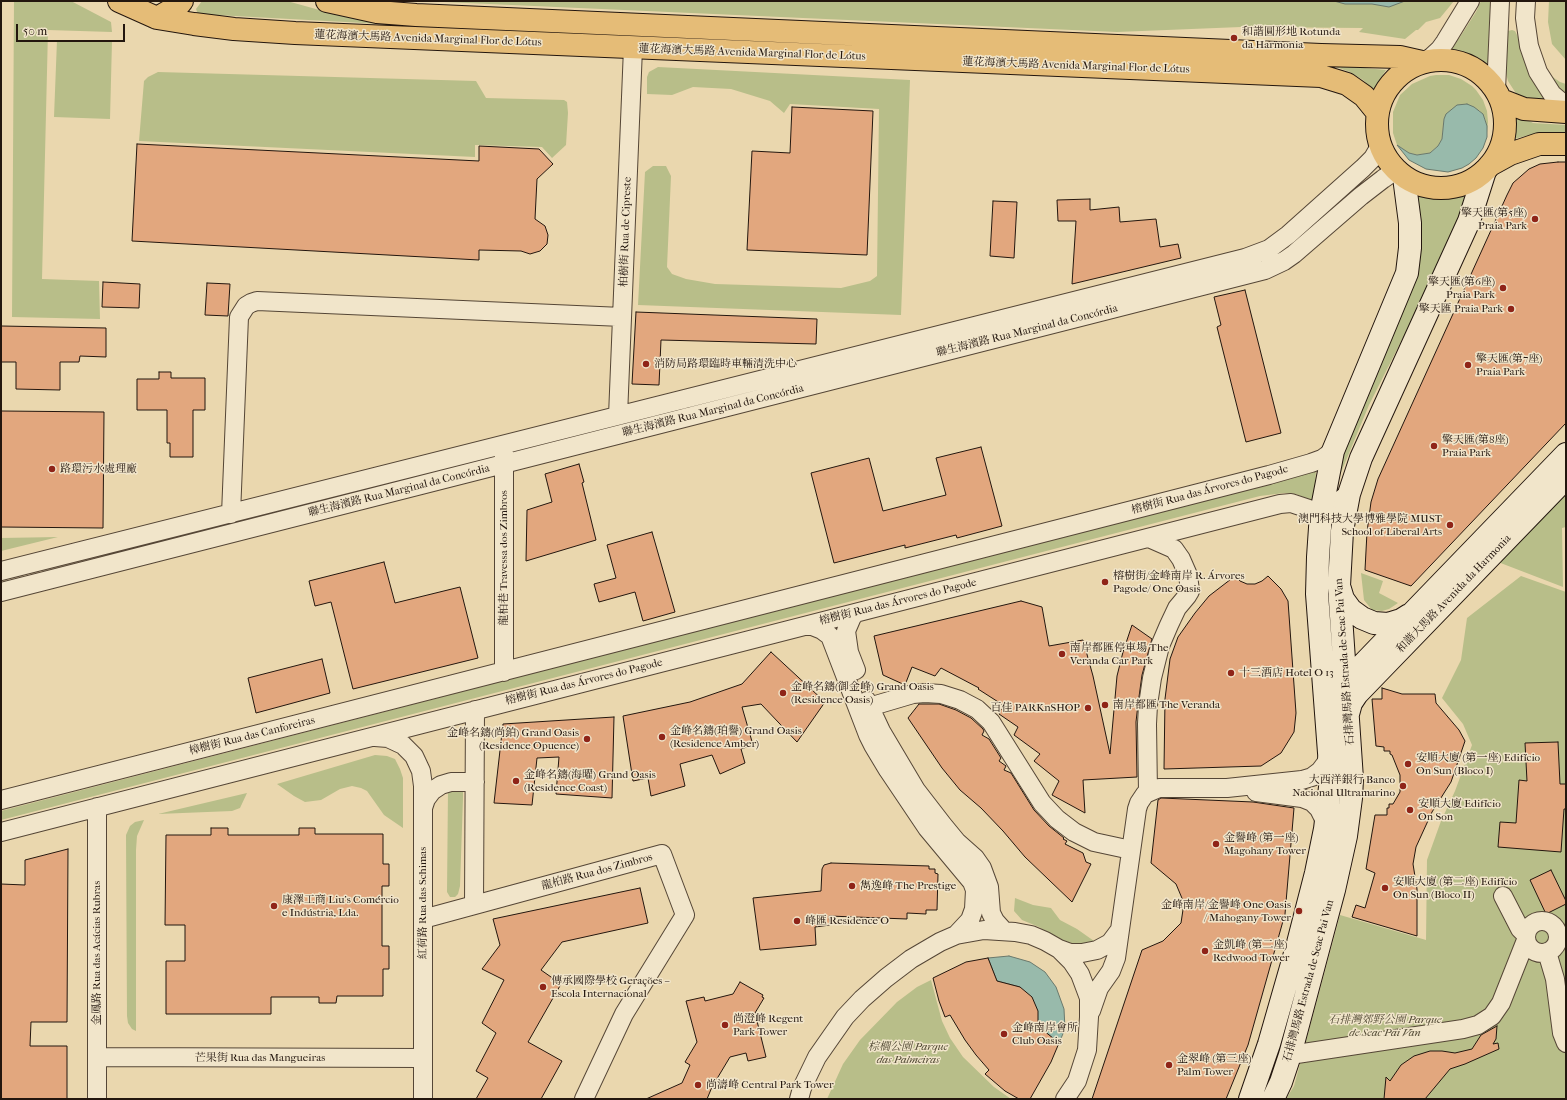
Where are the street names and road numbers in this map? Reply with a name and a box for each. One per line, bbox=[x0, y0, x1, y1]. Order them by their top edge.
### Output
street label: 蓮花海濱大馬路 Avenida Marginal Flor de Lótus bbox=[314, 28, 542, 50]
street label: 蓮花海濱大馬路 Avenida Marginal Flor de Lótus bbox=[638, 42, 866, 64]
street label: 蓮花海濱大馬路 Avenida Marginal Flor de Lótus bbox=[962, 55, 1190, 77]
street label: 柏樹街 Rua de Cipreste bbox=[617, 177, 635, 287]
street label: 聯生海濱路 Rua Marginal da Concórdia bbox=[935, 302, 1119, 360]
street label: 聯生海濱路 Rua Marginal da Concórdia bbox=[621, 382, 805, 440]
street label: 聯生海濱路 Rua Marginal da Concórdia bbox=[307, 462, 491, 520]
street label: 榕樹街 Rua das Árvores do Pagode bbox=[1130, 463, 1290, 517]
street label: 龍柏巷 Travessa dos Zimbros bbox=[497, 490, 511, 626]
street label: 和諧大馬路 Avenida da Harmonia bbox=[1394, 532, 1514, 656]
street label: 榕樹街 Rua das Árvores do Pagode bbox=[818, 576, 978, 628]
street label: 石排灣馬路 Estrada de Seac Pai Van bbox=[1333, 578, 1357, 746]
street label: 榕樹街 Rua das Árvores do Pagode bbox=[504, 656, 664, 708]
street label: 樟樹街 Rua das Canforeiras bbox=[188, 714, 316, 758]
street label: 紅荷路 Rua das Schimas bbox=[416, 847, 430, 959]
street label: 龍柏路 Rua dos Zimbros bbox=[540, 851, 654, 893]
street label: 金鳳路 Rua das Acácias Rubras bbox=[90, 881, 104, 1025]
street label: 石排灣馬路 Estrada de Seac Pai Van bbox=[1281, 898, 1337, 1064]
street label: 芒果街 Rua das Mangueiras bbox=[195, 1051, 325, 1065]

